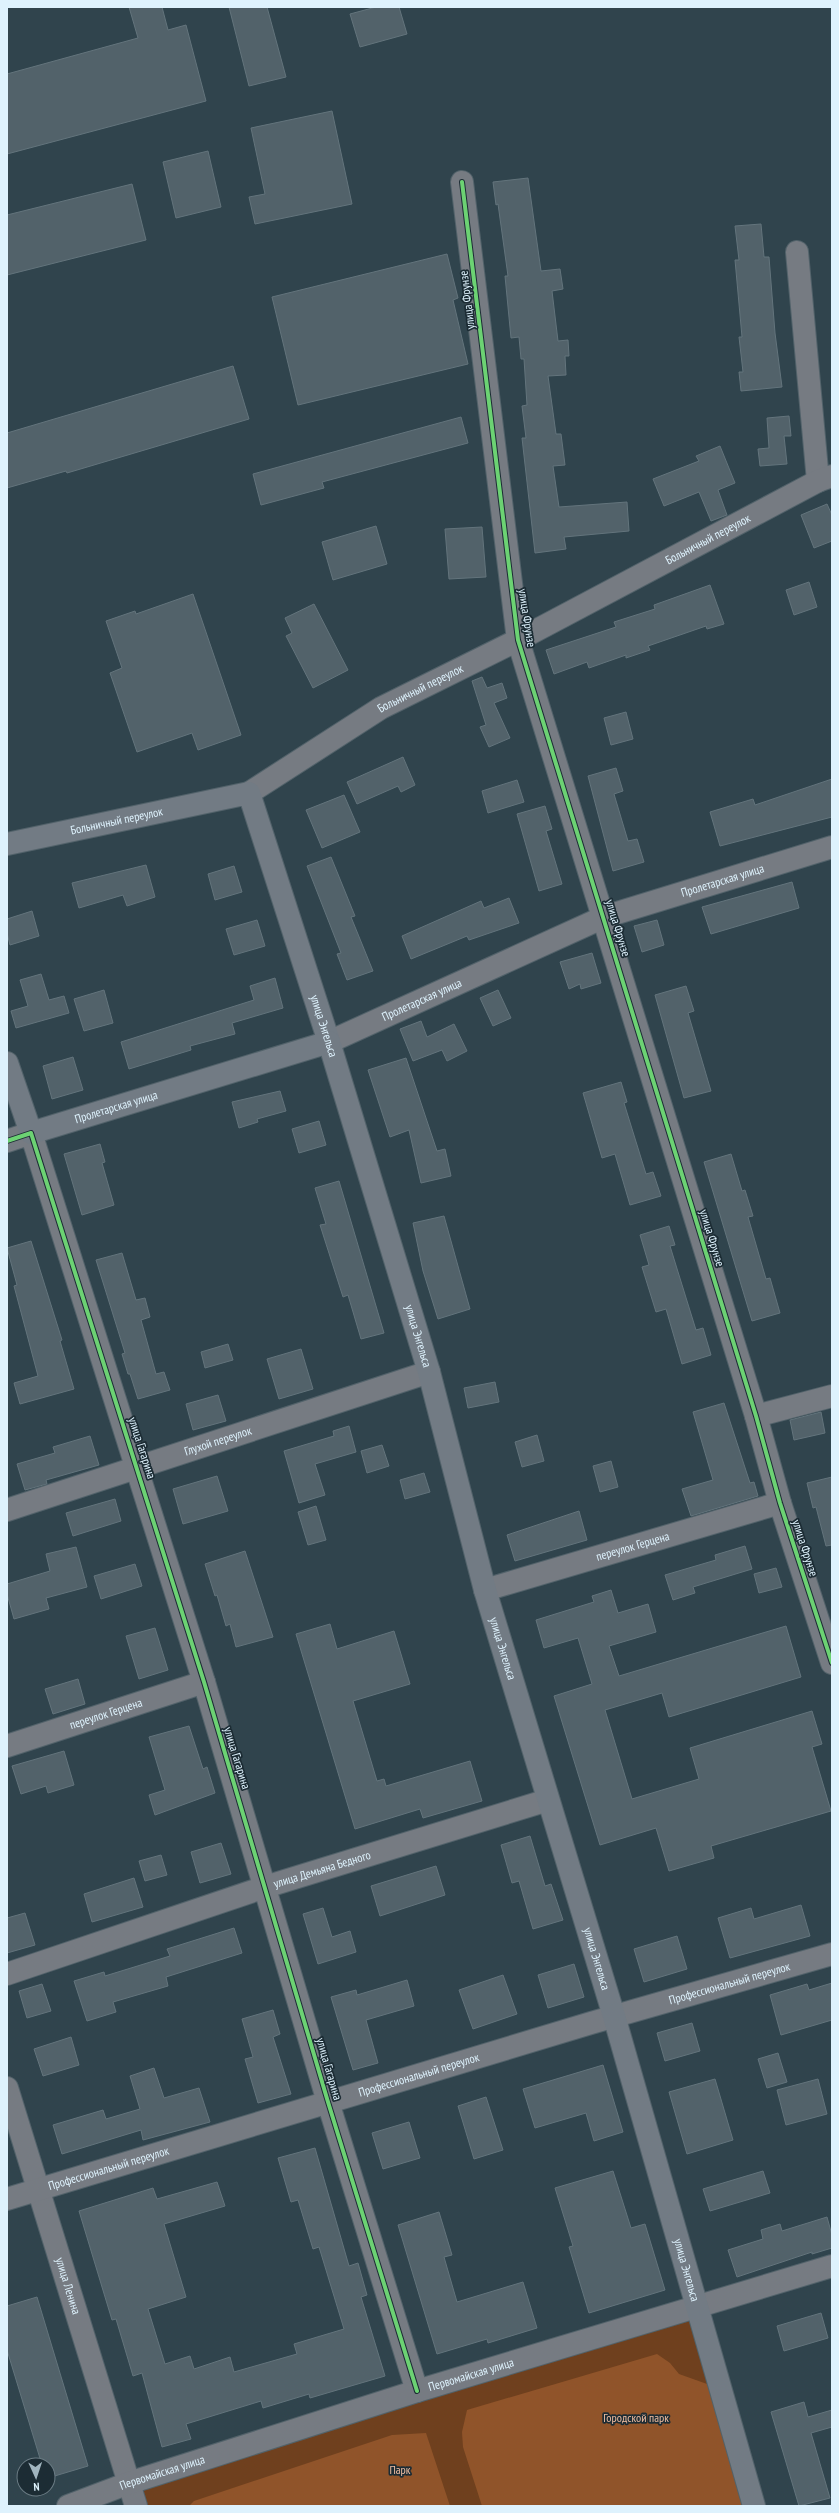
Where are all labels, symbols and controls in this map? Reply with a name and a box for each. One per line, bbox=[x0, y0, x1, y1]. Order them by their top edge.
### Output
street label: улица Фрунзе bbox=[455, 270, 478, 330]
street label: Больничный переулок bbox=[663, 510, 753, 567]
street label: улица Фрунзе bbox=[515, 588, 540, 648]
street label: Больничный переулок bbox=[374, 660, 466, 716]
street label: Больничный переулок bbox=[69, 803, 164, 837]
street label: Пролетарская улица bbox=[679, 860, 766, 900]
street label: улица Фрунзе bbox=[603, 898, 634, 958]
street label: Пролетарская улица bbox=[379, 975, 464, 1024]
street label: улица Энгельса bbox=[307, 993, 341, 1059]
street label: Пролетарская улица bbox=[73, 1087, 159, 1126]
street label: улица Фрунзе bbox=[697, 1208, 728, 1268]
street label: улица Энгельса bbox=[402, 1303, 435, 1369]
street label: улица Гагарина bbox=[125, 1415, 160, 1481]
street label: Глухой переулок bbox=[182, 1422, 254, 1458]
street label: улица Фрунзе bbox=[789, 1518, 822, 1578]
street label: переулок Герцена bbox=[594, 1528, 671, 1564]
street label: улица Энгельса bbox=[487, 1615, 520, 1682]
street label: переулок Герцена bbox=[68, 1695, 144, 1732]
street label: улица Гагарина bbox=[221, 1725, 254, 1791]
street label: улица Демьяна Бедного bbox=[272, 1847, 372, 1891]
street label: улица Энгельса bbox=[581, 1925, 614, 1992]
street label: Профессиональный переулок bbox=[667, 1958, 792, 2007]
street label: улица Гагарина bbox=[313, 2036, 346, 2102]
street label: Профессиональный переулок bbox=[356, 2049, 481, 2100]
street label: Профессиональный переулок bbox=[46, 2143, 171, 2193]
street label: улица Энгельса bbox=[671, 2237, 703, 2303]
street label: улица Ленина bbox=[53, 2255, 84, 2316]
street label: Первомайская улица bbox=[426, 2354, 516, 2394]
park label: Городской парк bbox=[603, 2410, 669, 2425]
street label: Первомайская улица bbox=[117, 2451, 207, 2493]
north arrow bbox=[16, 2457, 56, 2497]
park label: Парк bbox=[390, 2462, 411, 2477]
text: N bbox=[33, 2480, 40, 2494]

